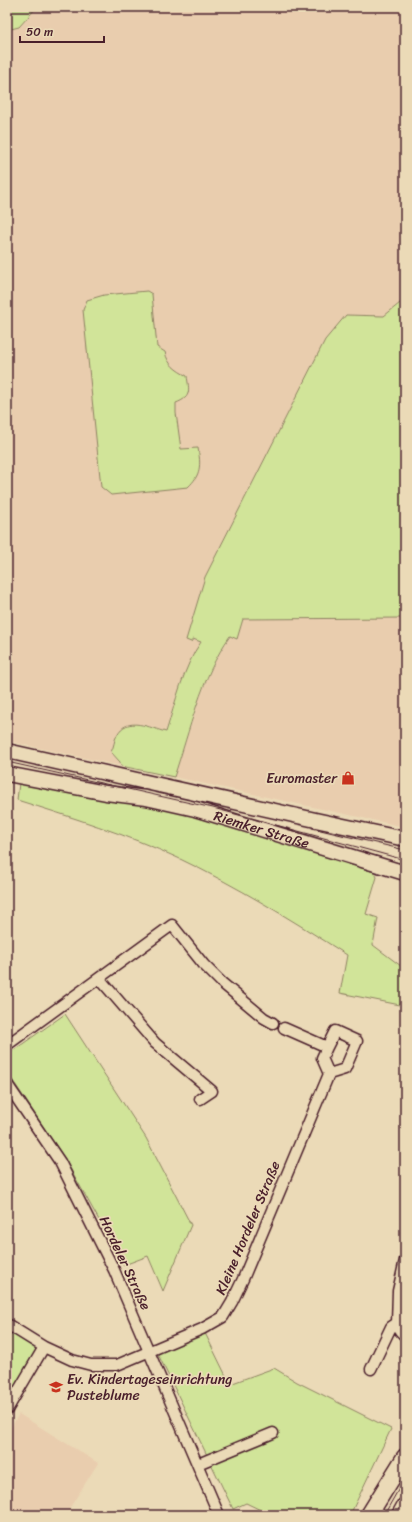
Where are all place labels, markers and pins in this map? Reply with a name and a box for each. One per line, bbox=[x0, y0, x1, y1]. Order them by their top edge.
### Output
place label: Euromaster bbox=[266, 766, 338, 791]
shop icon: Euromaster bbox=[340, 770, 356, 786]
place label: Ev. Kindertageseinrichtung Pusteblume bbox=[67, 1367, 232, 1408]
school or university icon: Ev. Kindertageseinrichtung Pusteblume bbox=[48, 1379, 64, 1395]

